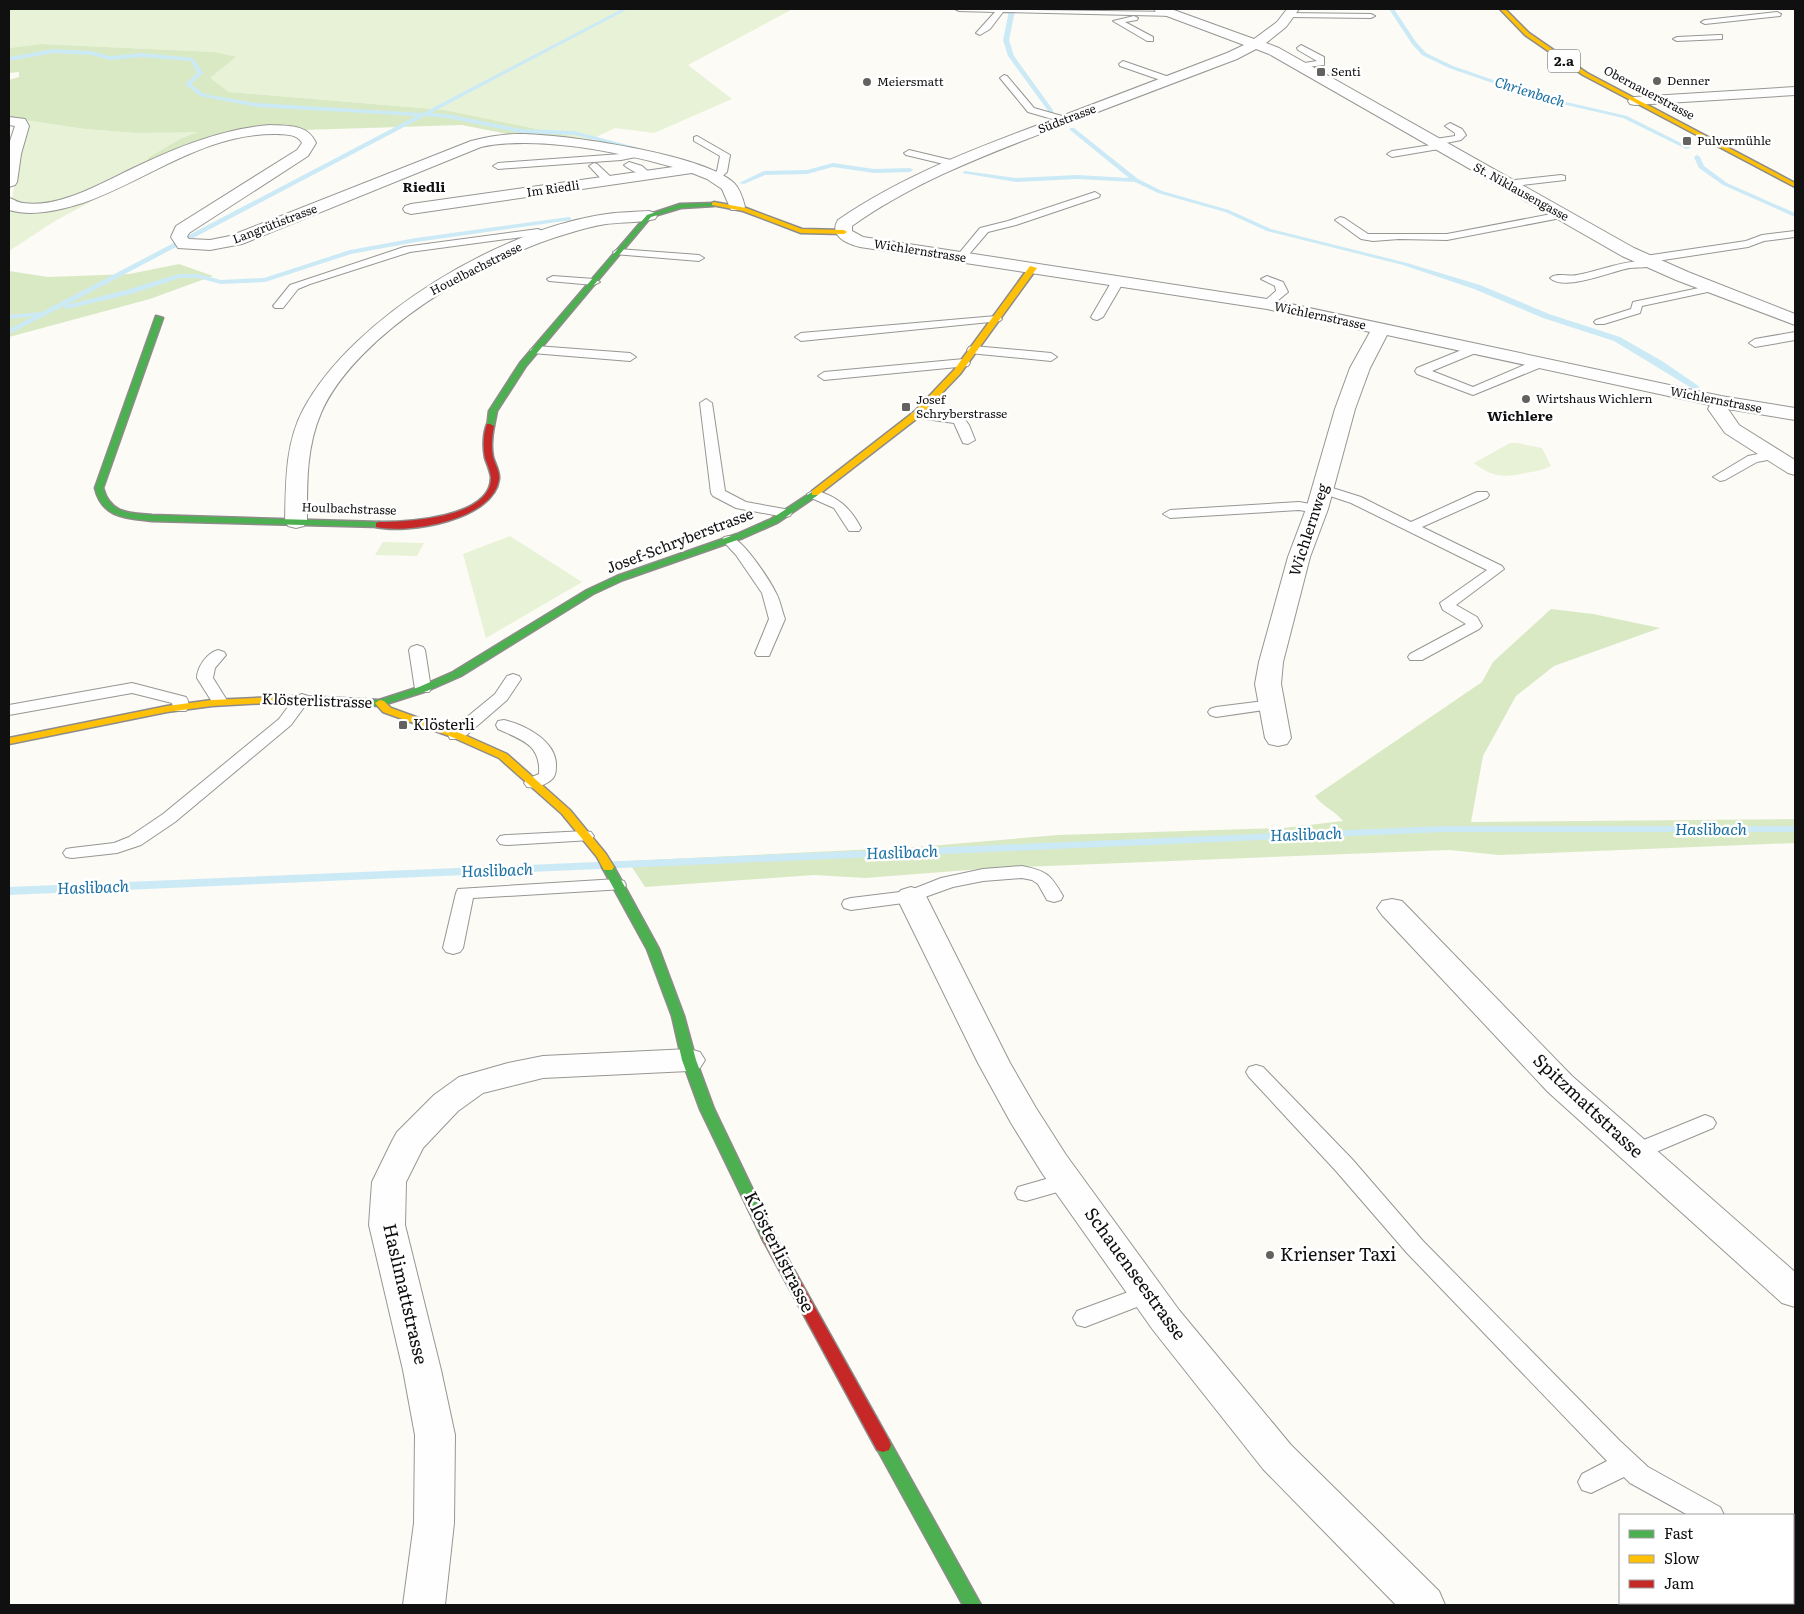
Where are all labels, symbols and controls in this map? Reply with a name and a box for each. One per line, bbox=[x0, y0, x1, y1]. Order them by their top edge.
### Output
road number: 2.a bbox=[1548, 49, 1580, 72]
street label: Obernauerstrasse bbox=[1601, 61, 1698, 124]
place label: Senti bbox=[1331, 62, 1361, 80]
marker: Senti bbox=[1315, 66, 1327, 78]
water label: Chrienbach bbox=[1493, 71, 1569, 111]
place label: Denner bbox=[1667, 71, 1710, 89]
place label: Meiersmatt bbox=[877, 72, 944, 90]
marker: Denner bbox=[1651, 75, 1663, 87]
marker: Meiersmatt bbox=[861, 76, 873, 88]
street label: Südstrasse bbox=[1035, 99, 1098, 137]
place label: Pulvermühle bbox=[1697, 131, 1771, 149]
marker: Pulvermühle bbox=[1681, 135, 1693, 147]
street label: St. Niklausengasse bbox=[1471, 157, 1572, 225]
street label: Im Riedli bbox=[525, 175, 580, 201]
district label: Riedli bbox=[403, 176, 445, 196]
street label: Langrütistrasse bbox=[230, 199, 320, 247]
street label: Wichlernstrasse bbox=[873, 234, 968, 266]
street label: Houelbachstrasse bbox=[426, 237, 525, 299]
street label: Wichlernstrasse bbox=[1273, 297, 1368, 334]
street label: Wichlernstrasse bbox=[1669, 381, 1764, 417]
place label: Wirtshaus Wichlern bbox=[1536, 389, 1652, 407]
place label: Josef Schryberstrasse bbox=[916, 390, 1007, 422]
marker: Wirtshaus Wichlern bbox=[1520, 393, 1532, 405]
marker: Josef Schryberstrasse bbox=[900, 401, 912, 413]
district label: Wichlere bbox=[1487, 405, 1553, 425]
street label: Wichlernweg bbox=[1282, 480, 1334, 579]
street label: Houlbachstrasse bbox=[301, 497, 397, 519]
street label: Josef-Schryberstrasse bbox=[603, 501, 756, 578]
street label: Klösterlistrasse bbox=[261, 686, 373, 713]
place label: Klösterli bbox=[413, 712, 475, 735]
marker: Klösterli bbox=[397, 719, 409, 731]
water label: Haslibach bbox=[1675, 816, 1748, 840]
water label: Haslibach bbox=[1270, 820, 1343, 846]
water label: Haslibach bbox=[866, 838, 939, 864]
water label: Haslibach bbox=[461, 856, 534, 882]
water label: Haslibach bbox=[57, 873, 130, 899]
street label: Spitzmattstrasse bbox=[1528, 1046, 1650, 1163]
street label: Klösterlistrasse bbox=[738, 1186, 822, 1317]
street label: Schauenseestrasse bbox=[1079, 1201, 1194, 1345]
street label: Haslimattstrasse bbox=[377, 1220, 436, 1367]
place label: Krienser Taxi bbox=[1280, 1240, 1396, 1267]
marker: Krienser Taxi bbox=[1264, 1249, 1276, 1261]
legend bbox=[1619, 1514, 1794, 1604]
text: Fast bbox=[1664, 1521, 1693, 1544]
text: Slow bbox=[1664, 1546, 1699, 1569]
text: Jam bbox=[1664, 1571, 1695, 1594]

